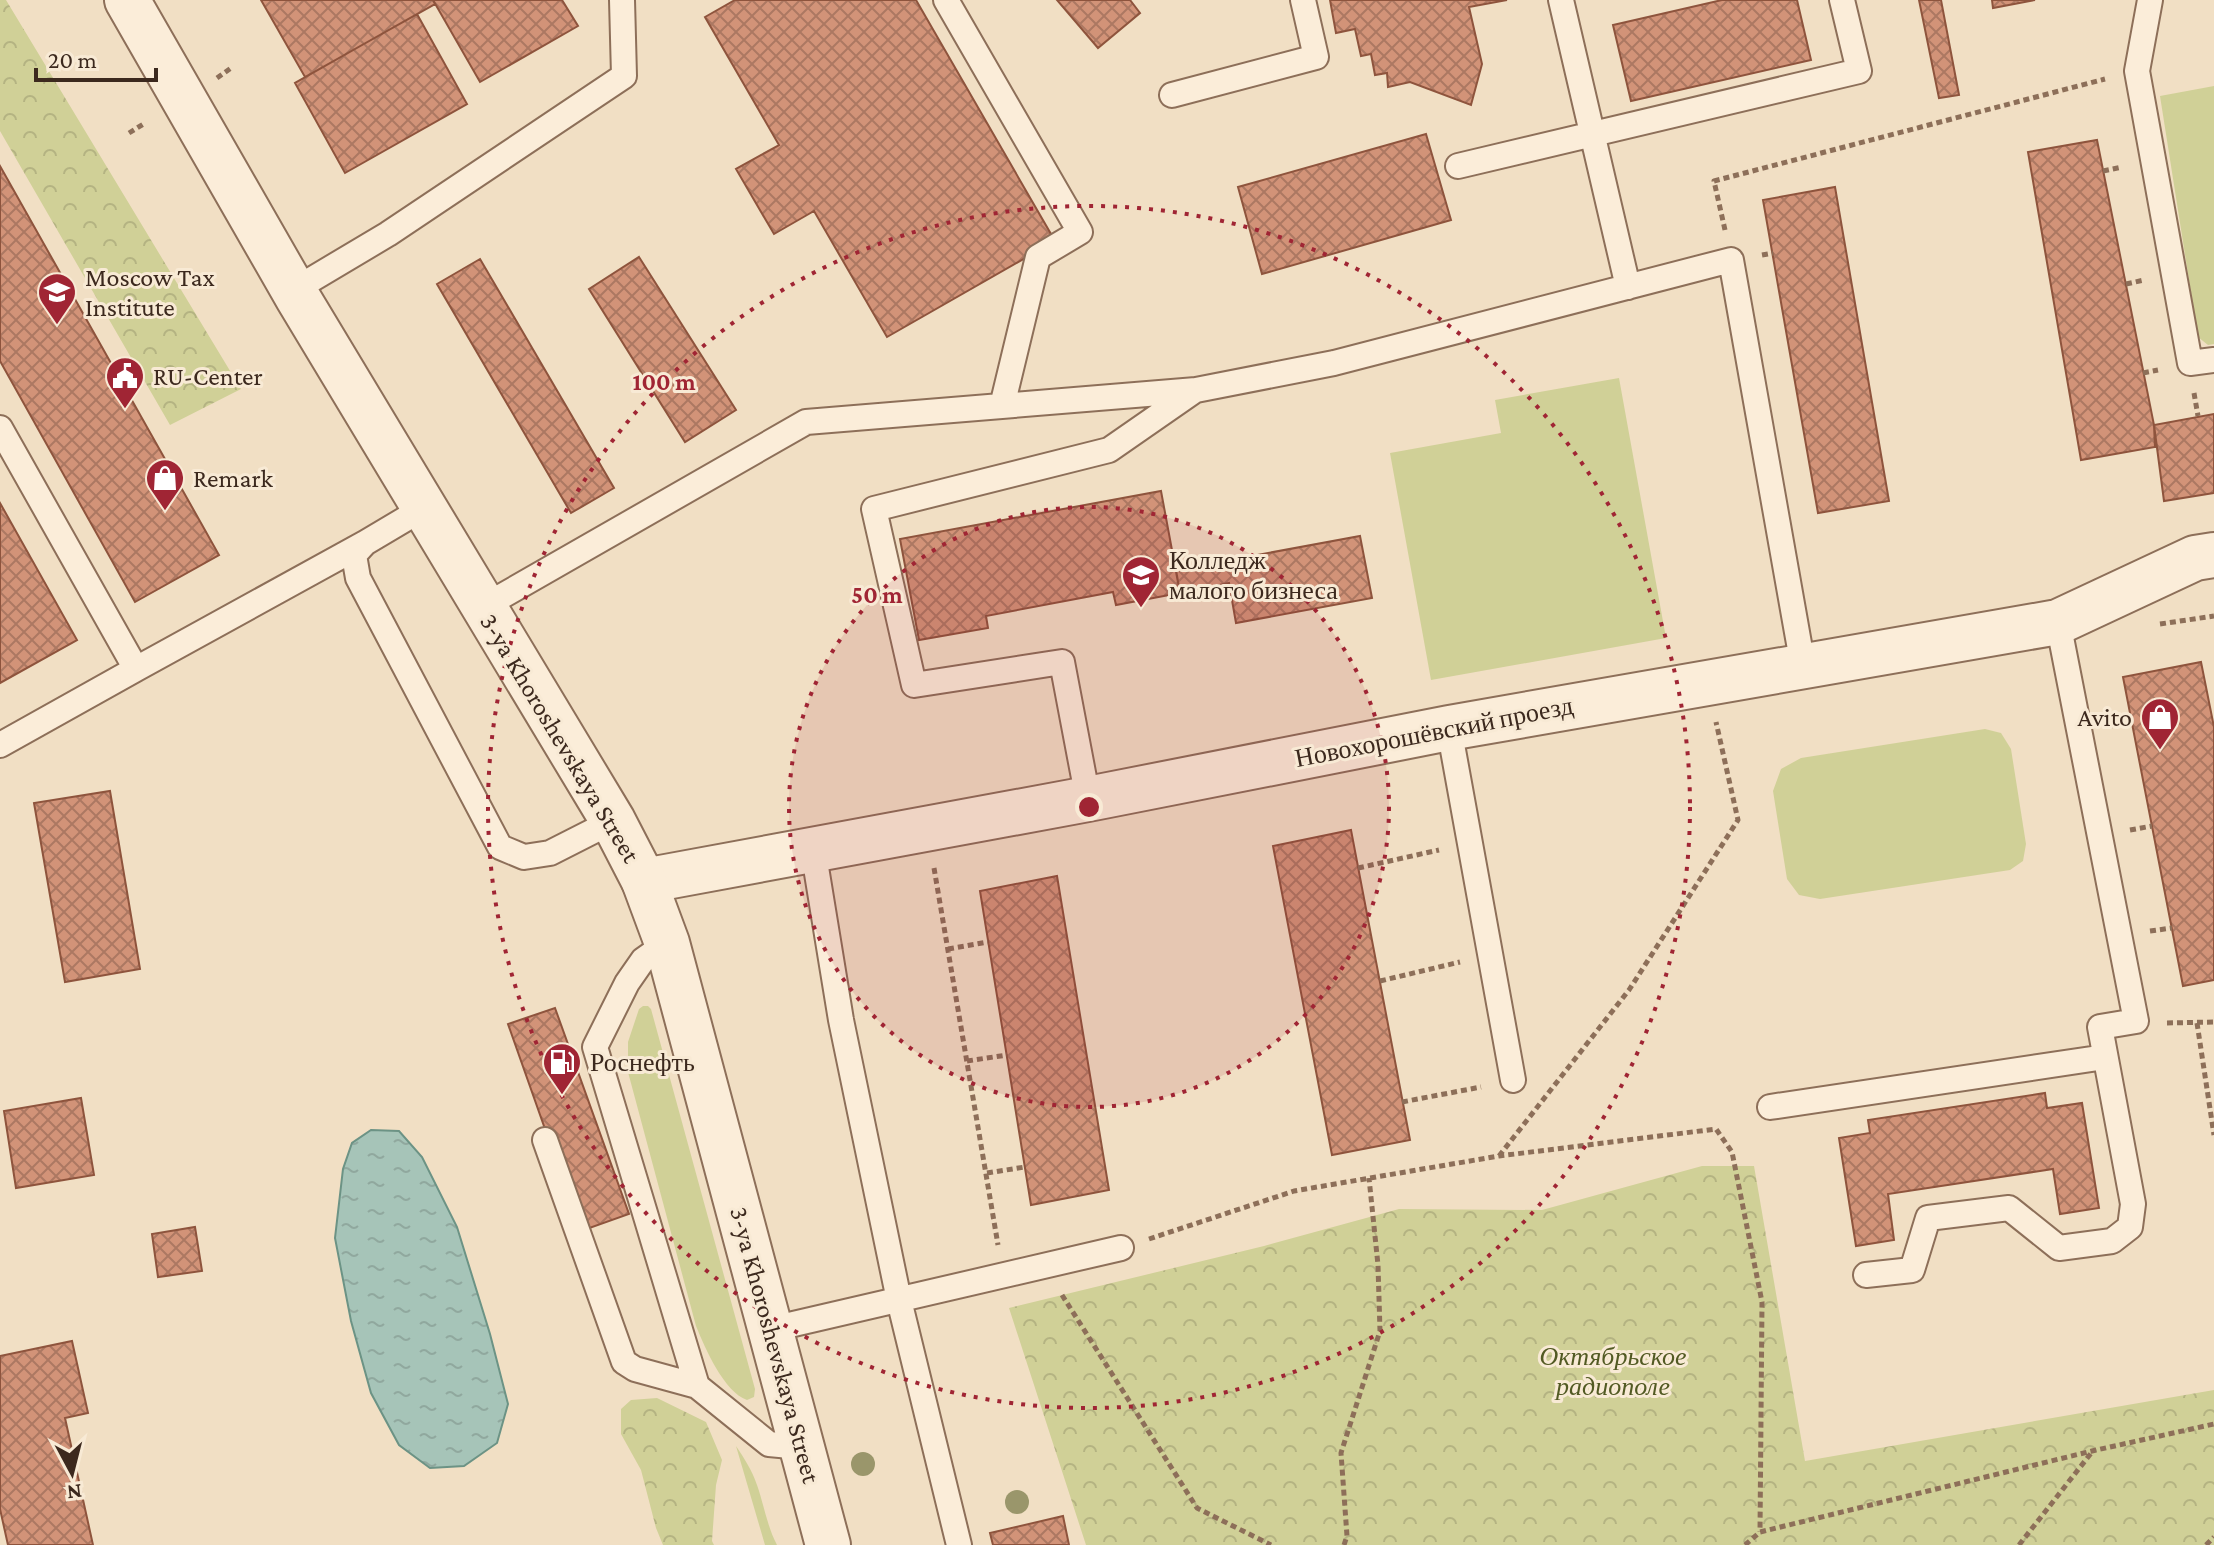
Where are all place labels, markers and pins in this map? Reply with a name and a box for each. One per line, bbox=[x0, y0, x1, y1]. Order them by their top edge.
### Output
place label: Moscow Tax Institute bbox=[85, 263, 215, 322]
school or university icon: Moscow Tax Institute bbox=[36, 271, 78, 326]
public building icon: RU-Center bbox=[104, 355, 146, 410]
place label: RU-Center bbox=[153, 362, 263, 391]
shop icon: Remark bbox=[144, 457, 186, 512]
place label: Remark bbox=[193, 464, 274, 493]
place label: Колледж малого бизнеса bbox=[1169, 546, 1338, 605]
school or university icon: Колледж малого бизнеса bbox=[1120, 554, 1162, 609]
shop icon: Avito bbox=[2139, 696, 2181, 751]
place label: Avito bbox=[2078, 703, 2132, 732]
centre of rings bbox=[1075, 793, 1103, 821]
fuel station icon: Роснефть bbox=[541, 1041, 583, 1096]
place label: Роснефть bbox=[590, 1048, 695, 1077]

